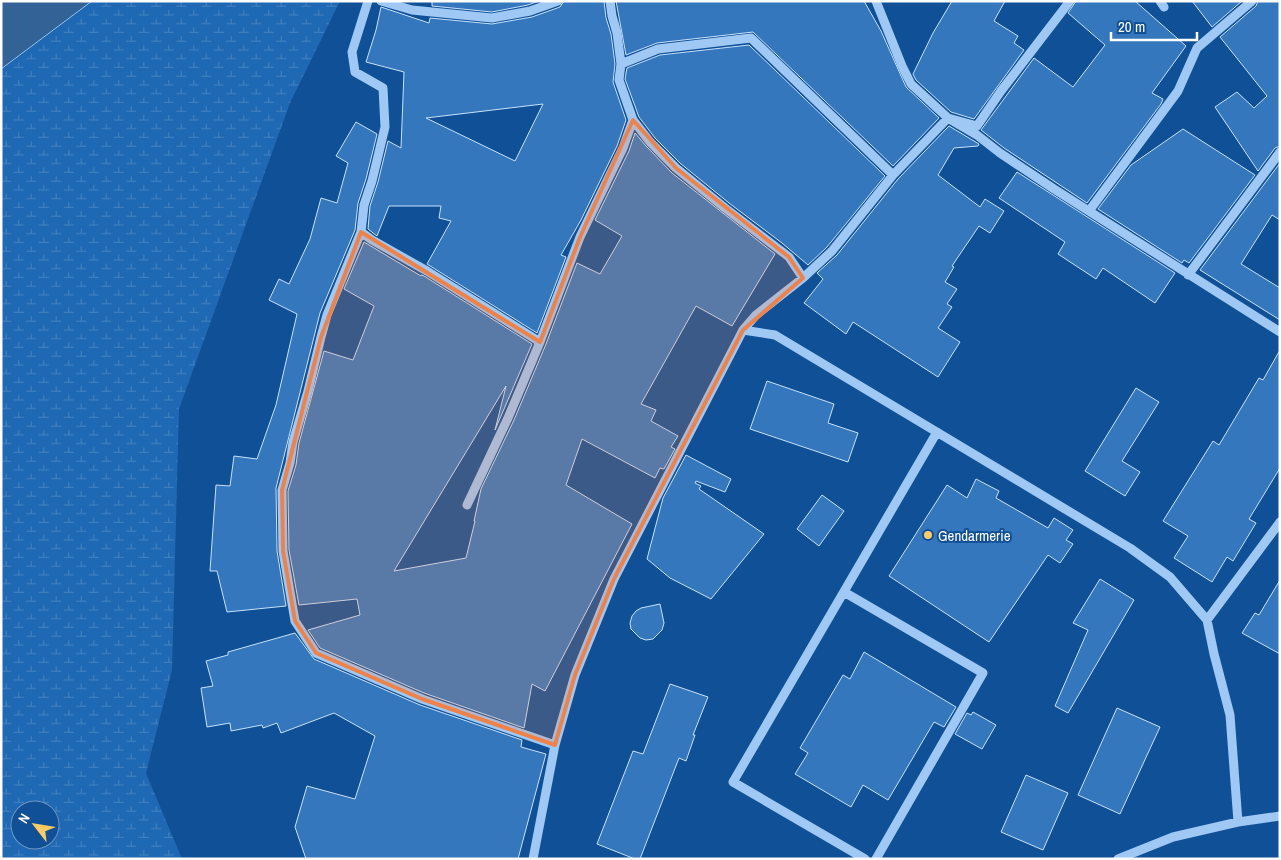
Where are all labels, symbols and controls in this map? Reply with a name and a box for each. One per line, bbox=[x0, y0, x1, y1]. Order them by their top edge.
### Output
scale bar bbox=[1111, 10, 1197, 42]
text: 20 m bbox=[1118, 16, 1145, 37]
place label: Gendarmerie bbox=[938, 525, 1011, 546]
marker: Gendarmerie bbox=[922, 529, 934, 541]
north arrow bbox=[10, 800, 60, 850]
text: N bbox=[14, 810, 34, 826]

